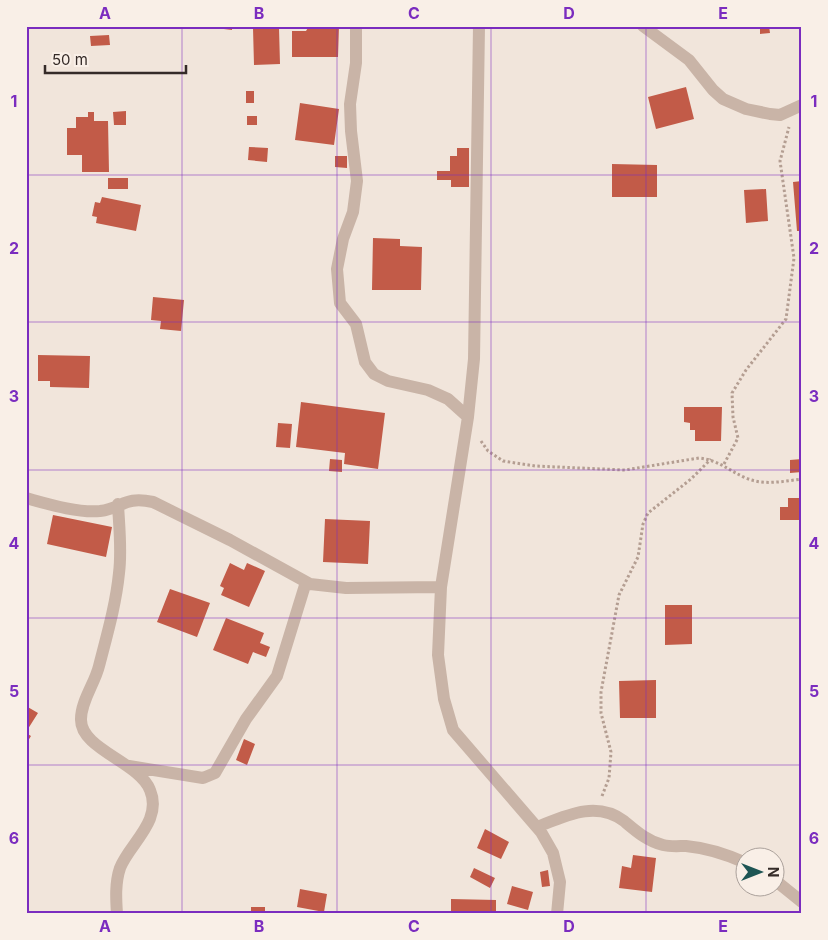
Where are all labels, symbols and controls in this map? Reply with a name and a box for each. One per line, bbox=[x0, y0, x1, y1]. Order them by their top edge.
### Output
text: A bbox=[99, 3, 111, 23]
text: B bbox=[254, 3, 264, 23]
text: C bbox=[408, 3, 420, 23]
text: D bbox=[563, 3, 575, 23]
text: E bbox=[718, 3, 728, 23]
scale bar bbox=[45, 42, 186, 74]
text: 50 m bbox=[52, 50, 88, 69]
text: 1 bbox=[11, 91, 17, 111]
text: 1 bbox=[811, 91, 817, 111]
text: 2 bbox=[9, 238, 19, 258]
text: 2 bbox=[809, 238, 819, 258]
text: 3 bbox=[9, 386, 19, 406]
text: 3 bbox=[809, 386, 819, 406]
text: 4 bbox=[9, 533, 20, 553]
text: 4 bbox=[809, 533, 820, 553]
text: 5 bbox=[9, 681, 19, 701]
text: 5 bbox=[809, 681, 819, 701]
text: 6 bbox=[9, 828, 19, 848]
text: 6 bbox=[809, 828, 819, 848]
north arrow bbox=[736, 848, 786, 898]
text: N bbox=[765, 867, 782, 877]
text: A bbox=[99, 916, 111, 936]
text: B bbox=[254, 916, 264, 936]
text: C bbox=[408, 916, 420, 936]
text: D bbox=[563, 916, 575, 936]
text: E bbox=[718, 916, 728, 936]

